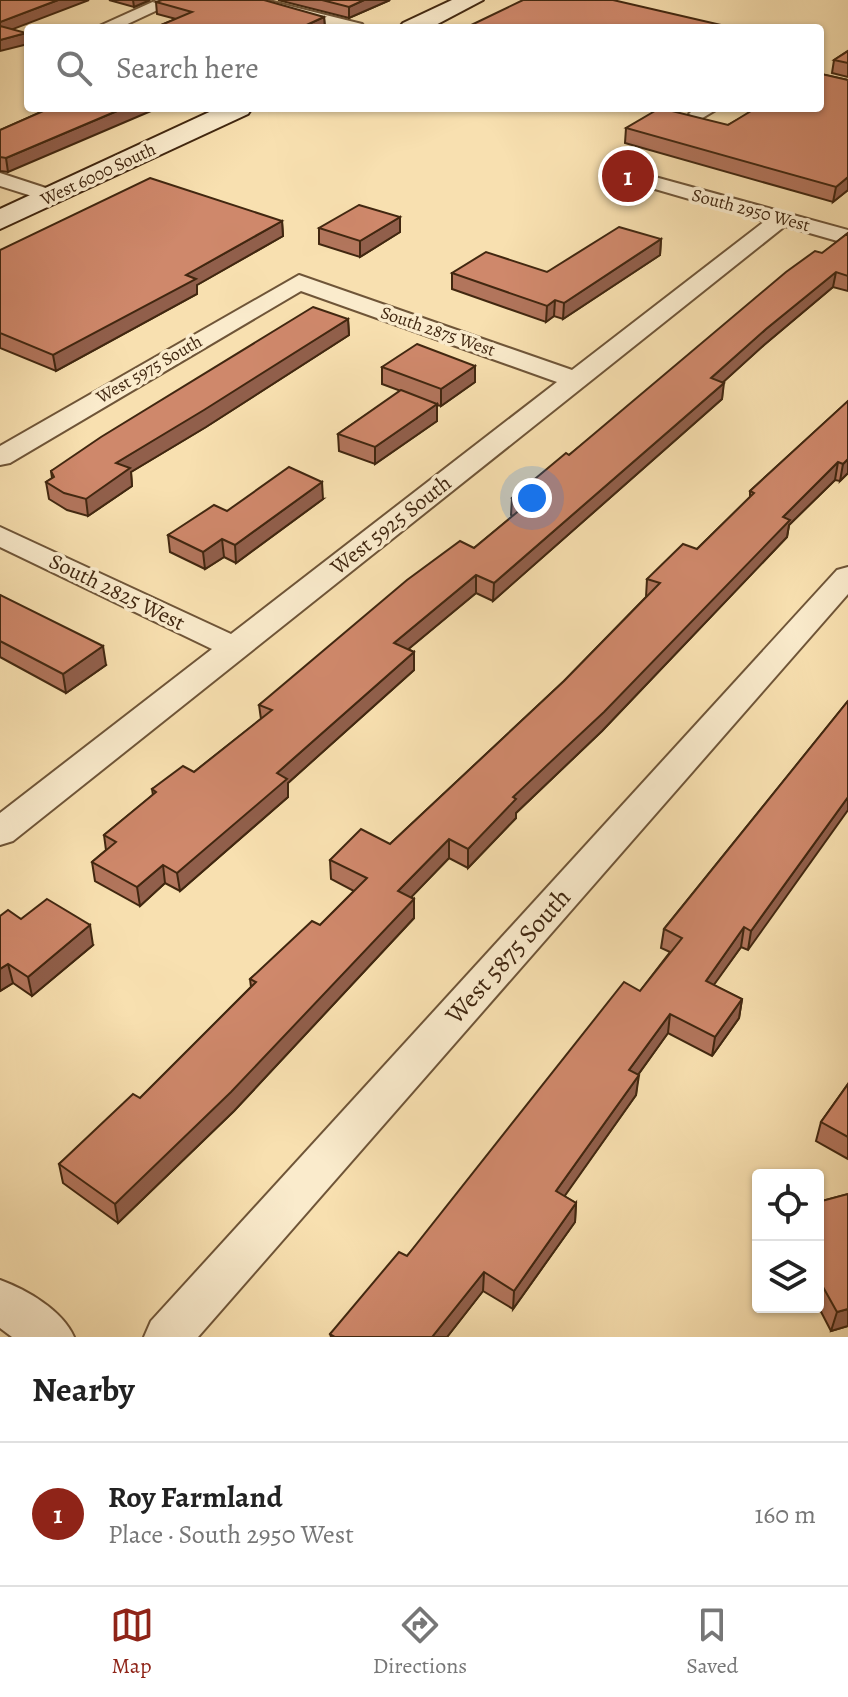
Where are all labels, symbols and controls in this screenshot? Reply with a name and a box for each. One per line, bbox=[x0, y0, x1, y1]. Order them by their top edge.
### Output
search box bbox=[24, 24, 824, 112]
icon: search bbox=[52, 46, 96, 90]
text: Search here bbox=[116, 48, 259, 88]
street label: West 6000 South bbox=[36, 137, 160, 212]
pin: 1 bbox=[602, 146, 654, 206]
street label: South 2950 West bbox=[689, 183, 813, 237]
street label: South 2875 West bbox=[377, 300, 499, 362]
street label: West 5975 South bbox=[91, 329, 207, 410]
street label: West 5925 South bbox=[323, 468, 458, 582]
your location bbox=[512, 478, 552, 518]
street label: South 2825 West bbox=[44, 546, 190, 638]
street label: West 5875 South bbox=[437, 880, 579, 1032]
map controls bbox=[752, 1169, 824, 1313]
button: locate bbox=[752, 1169, 824, 1241]
button: layers bbox=[752, 1241, 824, 1313]
text: Nearby bbox=[32, 1366, 135, 1413]
text: Roy Farmland bbox=[108, 1477, 283, 1517]
text: 1 bbox=[53, 1497, 63, 1532]
text: 160 m bbox=[754, 1497, 816, 1532]
text: Place · South 2950 West bbox=[108, 1517, 354, 1552]
tab: Map bbox=[110, 1603, 154, 1681]
tab: Directions bbox=[373, 1603, 467, 1681]
tab: Saved bbox=[686, 1603, 738, 1681]

